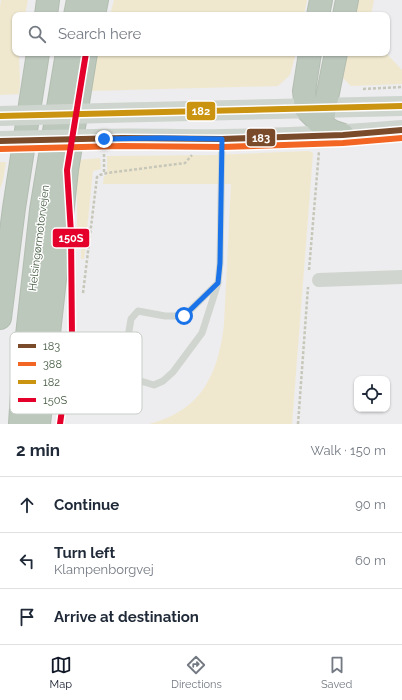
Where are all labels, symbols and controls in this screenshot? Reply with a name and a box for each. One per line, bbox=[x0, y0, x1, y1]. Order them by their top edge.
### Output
search box bbox=[12, 12, 390, 56]
icon: search bbox=[26, 23, 48, 45]
text: Search here bbox=[58, 25, 141, 43]
line badge: 182 bbox=[186, 101, 216, 121]
text: 182 bbox=[192, 105, 210, 118]
line badge: 183 bbox=[246, 128, 276, 147]
route end bbox=[95, 130, 113, 148]
text: 183 bbox=[252, 132, 270, 145]
street label: Helsingørmotorvejen bbox=[26, 184, 52, 292]
line badge: 150S bbox=[52, 228, 90, 248]
text: 150S bbox=[58, 232, 84, 245]
route start bbox=[175, 307, 193, 325]
legend bbox=[10, 332, 142, 414]
text: 183 bbox=[43, 340, 60, 353]
text: 388 bbox=[43, 358, 62, 371]
text: 182 bbox=[43, 376, 60, 389]
map controls bbox=[354, 376, 390, 412]
button: locate bbox=[354, 376, 390, 412]
text: 150S bbox=[43, 394, 67, 407]
text: 2 min bbox=[16, 440, 60, 460]
text: Walk · 150 m bbox=[311, 443, 386, 458]
icon: ahead bbox=[16, 494, 38, 516]
text: Continue bbox=[54, 496, 119, 514]
text: 90 m bbox=[355, 497, 386, 512]
text: Turn left bbox=[54, 544, 115, 562]
icon: left bbox=[16, 550, 38, 572]
text: 60 m bbox=[355, 553, 386, 568]
text: Klampenborgvej bbox=[54, 562, 154, 577]
icon: arrive bbox=[16, 606, 38, 628]
text: Arrive at destination bbox=[54, 608, 199, 626]
tab: Map bbox=[50, 654, 72, 691]
tab: Directions bbox=[171, 654, 222, 691]
tab: Saved bbox=[321, 654, 352, 691]

